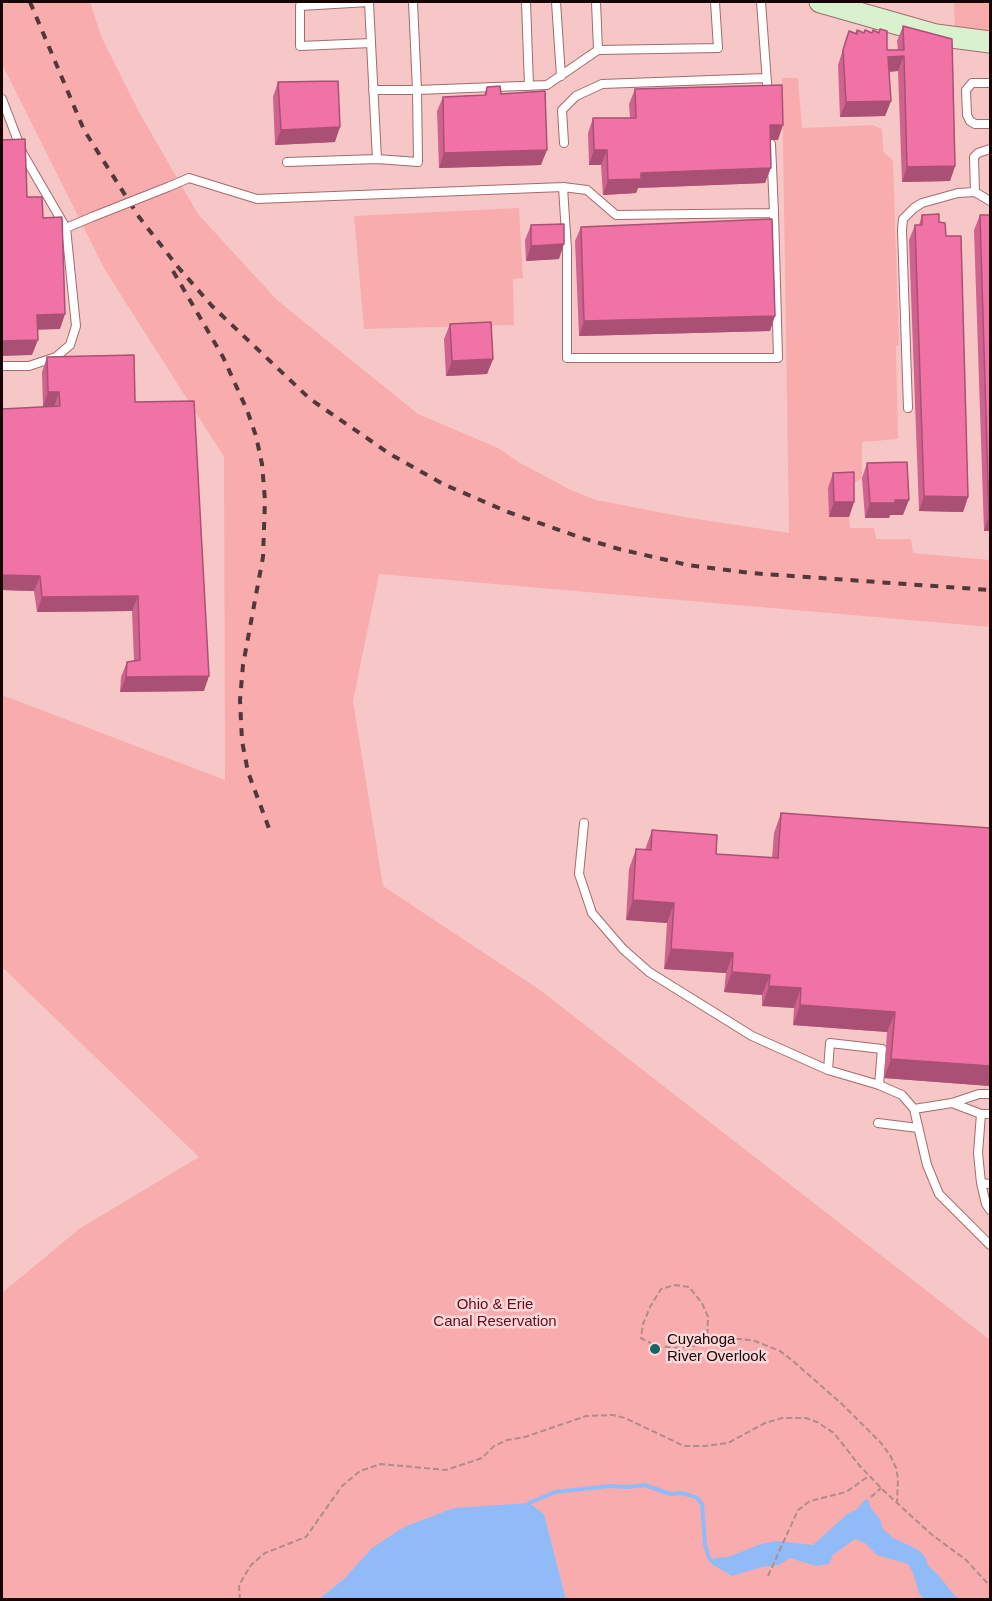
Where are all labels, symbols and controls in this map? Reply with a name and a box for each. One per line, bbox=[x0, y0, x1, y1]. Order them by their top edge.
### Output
park label: Ohio & Erie Canal Reservation bbox=[433, 1296, 557, 1331]
place label: Cuyahoga River Overlook bbox=[667, 1331, 766, 1366]
marker: Cuyahoga River Overlook bbox=[648, 1342, 662, 1356]

